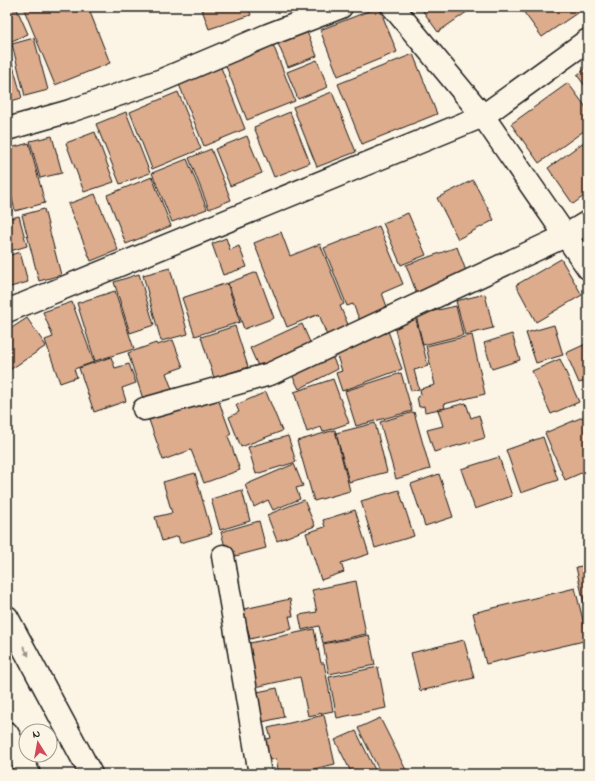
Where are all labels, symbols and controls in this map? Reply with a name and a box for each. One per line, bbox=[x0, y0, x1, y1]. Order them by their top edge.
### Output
one-way arrow bbox=[22, 646, 29, 657]
north arrow bbox=[18, 723, 58, 763]
text: N bbox=[31, 726, 41, 743]

